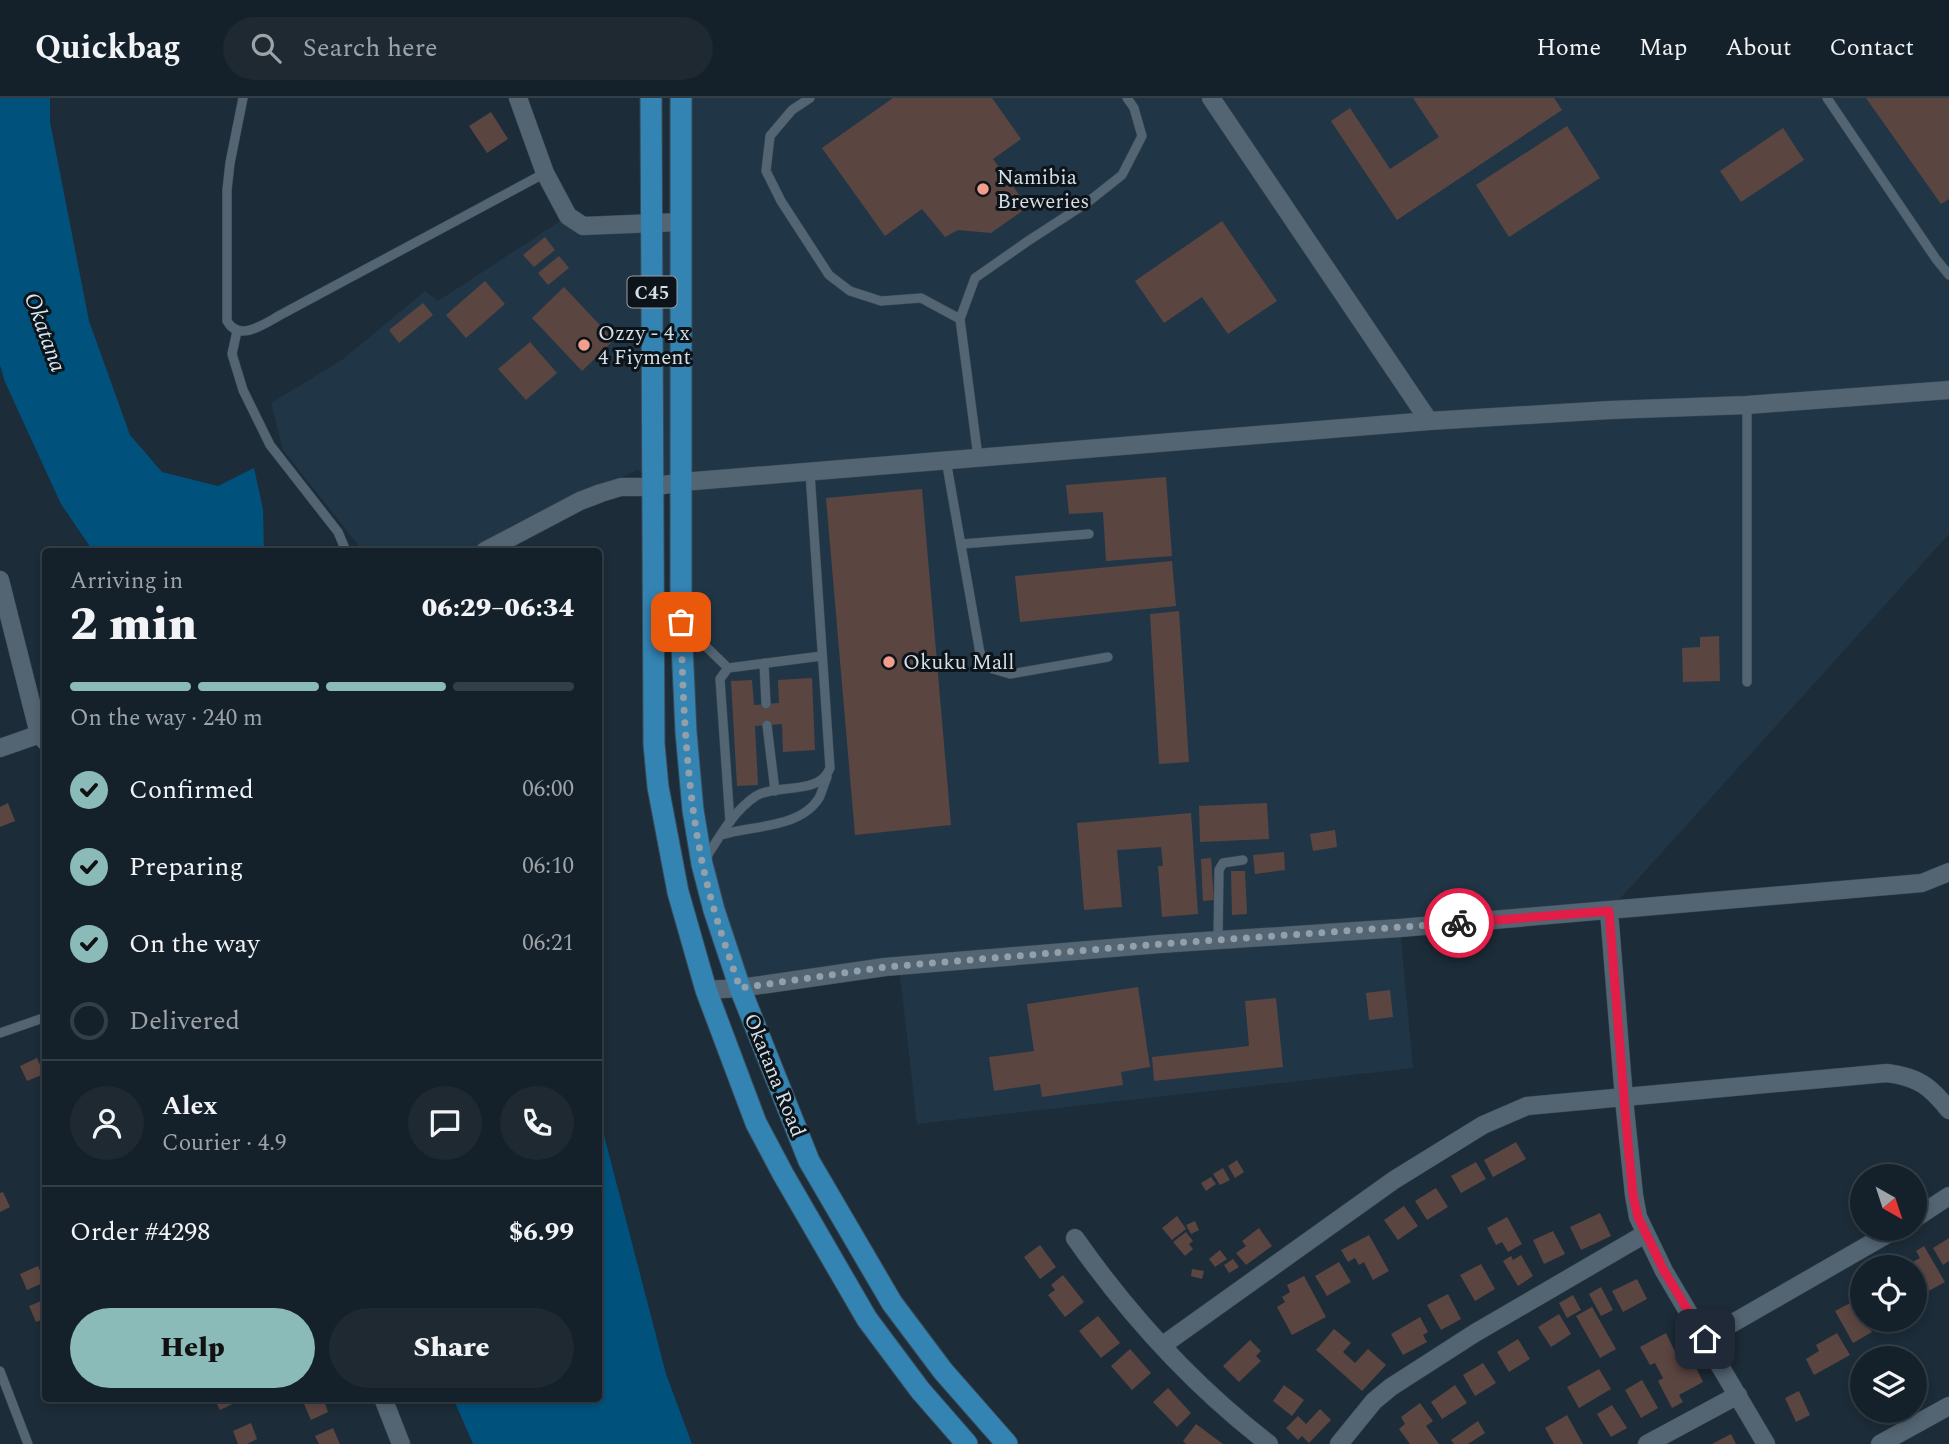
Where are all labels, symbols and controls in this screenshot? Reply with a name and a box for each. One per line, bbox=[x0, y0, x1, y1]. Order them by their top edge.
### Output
search box bbox=[223, 17, 713, 80]
text: Quickbag bbox=[35, 23, 181, 73]
text: Search here bbox=[303, 28, 438, 68]
icon: search bbox=[247, 29, 285, 67]
text: Home bbox=[1536, 30, 1601, 66]
text: Map bbox=[1639, 30, 1687, 66]
text: About bbox=[1725, 30, 1791, 66]
text: Contact bbox=[1829, 30, 1914, 66]
place label: Namibia Breweries bbox=[997, 162, 1089, 218]
marker: Namibia Breweries bbox=[975, 181, 991, 197]
road number: C45 bbox=[628, 276, 676, 308]
water label: Okatana bbox=[14, 288, 75, 378]
place label: Ozzy - 4 x 4 Fiyment bbox=[598, 318, 691, 374]
marker: Ozzy - 4 x 4 Fiyment bbox=[576, 337, 592, 353]
text: Arriving in bbox=[70, 564, 183, 599]
text: 06:29–06:34 bbox=[422, 588, 574, 628]
text: 2 min bbox=[70, 590, 197, 660]
pin bbox=[651, 592, 711, 652]
icon: bag bbox=[662, 603, 700, 641]
place label: Okuku Mall bbox=[903, 647, 1014, 679]
marker: Okuku Mall bbox=[881, 654, 897, 670]
text: On the way · 240 m bbox=[70, 701, 263, 736]
text: Confirmed bbox=[129, 770, 254, 810]
icon: check bbox=[70, 771, 108, 809]
text: 06:00 bbox=[522, 772, 574, 807]
text: Preparing bbox=[129, 847, 243, 887]
icon: check bbox=[70, 848, 108, 886]
text: 06:10 bbox=[522, 849, 574, 884]
courier bbox=[1424, 888, 1494, 958]
icon: bike bbox=[1440, 904, 1478, 942]
text: On the way bbox=[129, 924, 260, 964]
icon: check bbox=[70, 925, 108, 963]
text: 06:21 bbox=[522, 926, 574, 961]
text: Delivered bbox=[129, 1001, 240, 1041]
street label: Okatana Road bbox=[735, 1009, 814, 1142]
button: person bbox=[70, 1086, 144, 1160]
text: Alex bbox=[162, 1086, 217, 1126]
button: chat bbox=[408, 1086, 482, 1160]
button: phone bbox=[500, 1086, 574, 1160]
text: Courier · 4.9 bbox=[162, 1126, 287, 1161]
north arrow bbox=[1850, 1164, 1927, 1241]
map controls bbox=[1850, 1164, 1927, 1423]
text: Order #4298 bbox=[70, 1212, 210, 1252]
text: $6.99 bbox=[509, 1212, 574, 1252]
button: locate bbox=[1850, 1255, 1927, 1332]
button: Help bbox=[70, 1308, 315, 1388]
button: Share bbox=[329, 1308, 574, 1388]
pin bbox=[1675, 1309, 1735, 1369]
icon: home bbox=[1686, 1320, 1724, 1358]
button: layers bbox=[1850, 1346, 1927, 1423]

